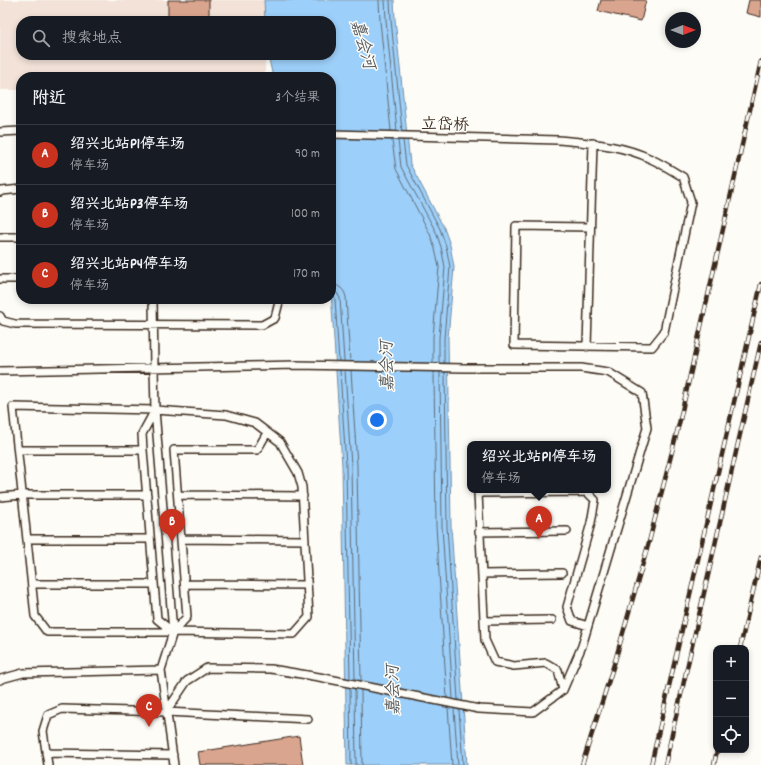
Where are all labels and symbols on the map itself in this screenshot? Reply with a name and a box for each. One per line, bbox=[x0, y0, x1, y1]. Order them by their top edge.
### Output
north arrow bbox=[665, 12, 701, 48]
water label: 嘉会河 bbox=[343, 17, 381, 76]
street label: 立岱桥 bbox=[421, 114, 469, 137]
water label: 嘉会河 bbox=[377, 337, 401, 392]
your location bbox=[367, 410, 387, 430]
pin: A bbox=[526, 506, 552, 539]
pin: B bbox=[159, 509, 185, 542]
water label: 嘉会河 bbox=[383, 661, 407, 716]
pin: C bbox=[136, 694, 162, 727]

